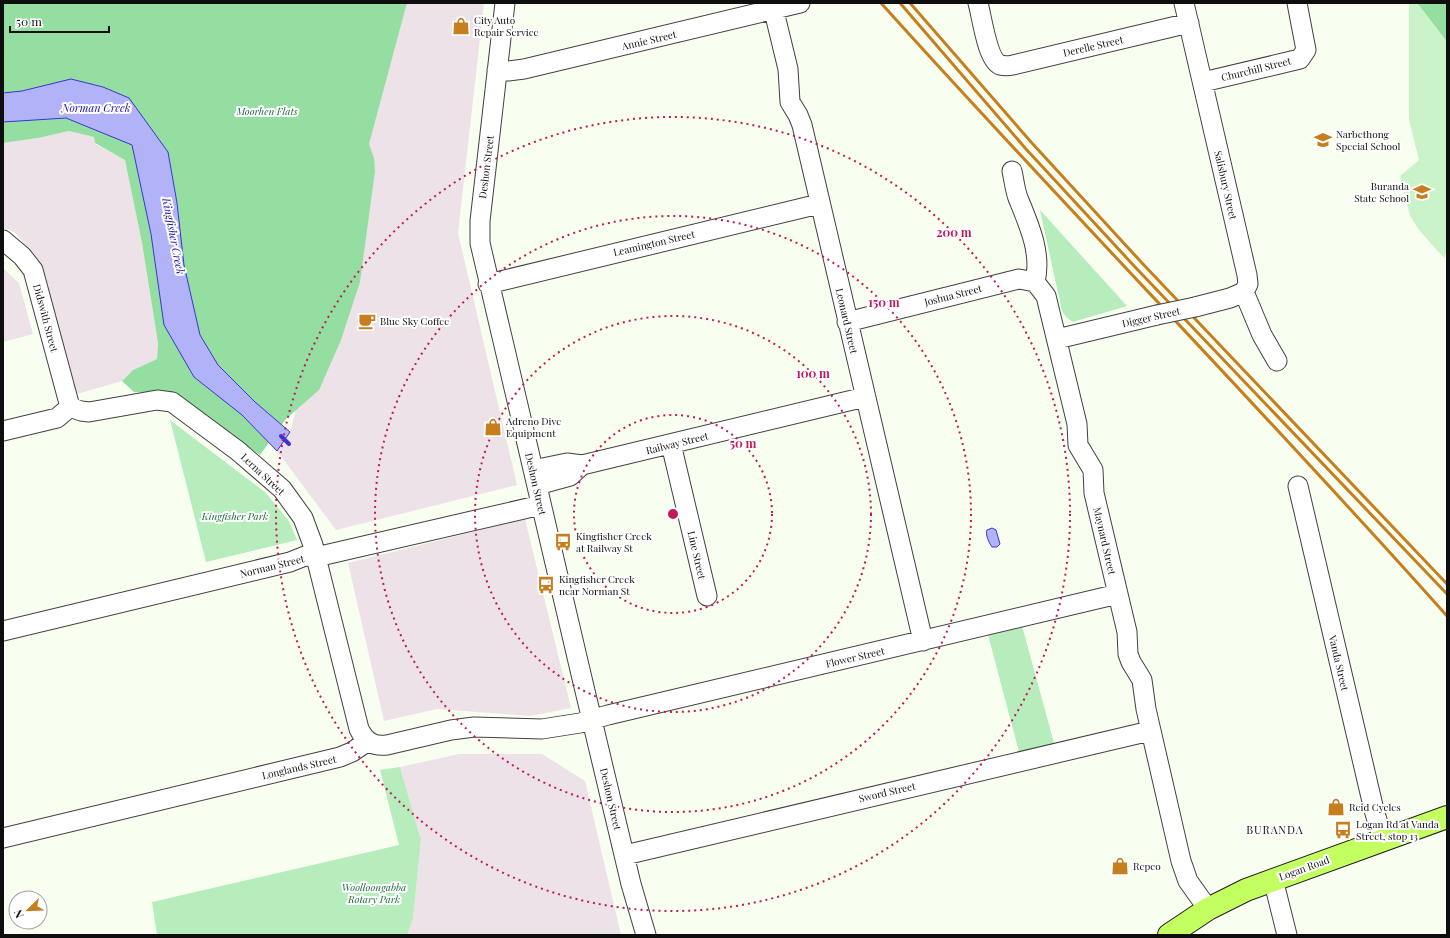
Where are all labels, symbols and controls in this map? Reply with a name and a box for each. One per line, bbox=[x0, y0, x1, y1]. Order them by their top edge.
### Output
scale bar bbox=[10, 8, 109, 34]
text: 50 m bbox=[16, 13, 42, 29]
place label: City Auto Repair Service bbox=[474, 13, 539, 39]
shop icon: City Auto Repair Service bbox=[451, 16, 471, 36]
street label: Annie Street bbox=[619, 27, 678, 53]
street label: Derelle Street bbox=[1061, 32, 1125, 60]
street label: Churchill Street bbox=[1220, 53, 1293, 84]
water label: Norman Creek bbox=[61, 100, 131, 115]
park label: Moorhen Flats bbox=[235, 104, 298, 118]
place label: Narbethong Special School bbox=[1336, 127, 1400, 153]
school or university icon: Narbethong Special School bbox=[1313, 130, 1333, 150]
street label: Deshon Street bbox=[475, 134, 497, 199]
street label: Salisbury Street bbox=[1211, 149, 1241, 221]
place label: Buranda State School bbox=[1354, 179, 1409, 205]
school or university icon: Buranda State School bbox=[1412, 182, 1432, 202]
water label: Kingfisher Creek bbox=[159, 195, 189, 276]
text: 200 m bbox=[936, 224, 972, 240]
street label: Leamington Street bbox=[612, 227, 697, 259]
street label: Joshua Street bbox=[922, 281, 984, 309]
street label: Didswith Street bbox=[30, 282, 62, 354]
street label: Leonard Street bbox=[833, 287, 861, 356]
text: 150 m bbox=[868, 294, 900, 310]
street label: Digger Street bbox=[1121, 303, 1182, 330]
cafe icon: Blue Sky Coffee bbox=[357, 311, 377, 331]
place label: Blue Sky Coffee bbox=[380, 314, 449, 328]
text: 100 m bbox=[796, 365, 830, 381]
place label: Adreno Dive Equipment bbox=[505, 414, 561, 440]
shop icon: Adreno Dive Equipment bbox=[483, 417, 503, 437]
street label: Railway Street bbox=[644, 428, 710, 458]
text: 50 m bbox=[730, 435, 757, 451]
street label: Lerna Street bbox=[238, 450, 288, 498]
street label: Deshon Street bbox=[522, 452, 550, 517]
street label: Maynard Street bbox=[1090, 506, 1120, 577]
centre of rings bbox=[666, 507, 680, 521]
park label: Kingfisher Park bbox=[201, 509, 268, 523]
place label: Kingfisher Creek at Railway St bbox=[576, 529, 652, 555]
street label: Line Street bbox=[685, 529, 709, 581]
bus stop icon: Kingfisher Creek at Railway St bbox=[553, 532, 573, 552]
street label: Norman Street bbox=[238, 551, 306, 581]
place label: Kingfisher Creek near Norman St bbox=[559, 572, 635, 598]
bus stop icon: Kingfisher Creek near Norman St bbox=[536, 575, 556, 595]
street label: Vanda Street bbox=[1326, 633, 1352, 693]
street label: Flower Street bbox=[824, 643, 886, 671]
street label: Longlands Street bbox=[260, 752, 338, 782]
street label: Deshon Street bbox=[597, 767, 625, 832]
street label: Sword Street bbox=[857, 779, 917, 805]
shop icon: Reid Cycles bbox=[1326, 797, 1346, 817]
place label: Reid Cycles bbox=[1349, 800, 1401, 814]
place label: Logan Rd at Vanda Street, stop 13 bbox=[1356, 817, 1439, 843]
bus stop icon: Logan Rd at Vanda Street, stop 13 bbox=[1333, 820, 1353, 840]
district label: BURANDA bbox=[1246, 822, 1304, 837]
street label: Logan Road bbox=[1277, 852, 1331, 884]
shop icon: Repco bbox=[1110, 856, 1130, 876]
place label: Repco bbox=[1133, 859, 1161, 873]
park label: Woolloongabba Rotary Park bbox=[342, 880, 406, 906]
north arrow bbox=[8, 890, 48, 930]
text: N bbox=[10, 907, 27, 921]

